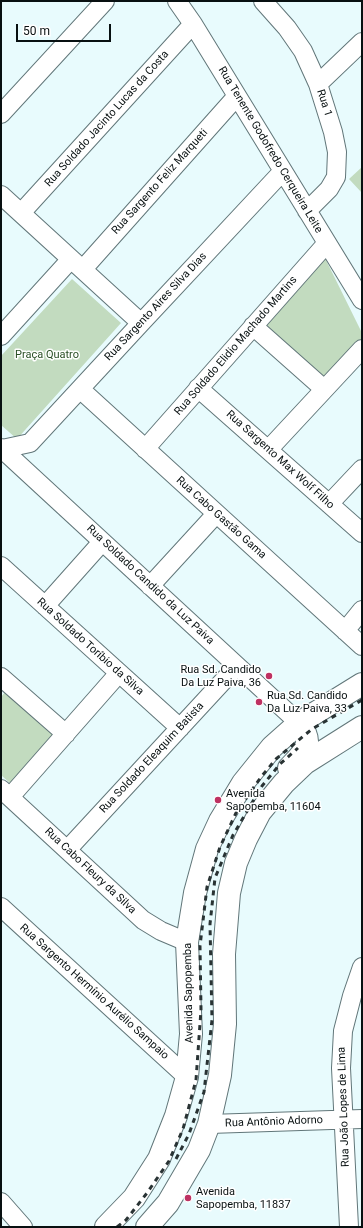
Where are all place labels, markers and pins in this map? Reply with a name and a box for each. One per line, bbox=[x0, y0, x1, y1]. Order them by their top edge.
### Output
place label: Rua Sd. Candido Da Luz Paiva, 36 bbox=[181, 663, 261, 689]
marker: Rua Sd. Candido Da Luz Paiva, 36 bbox=[264, 671, 274, 681]
place label: Rua Sd. Candido Da Luz Paiva, 33 bbox=[267, 689, 347, 715]
marker: Rua Sd. Candido Da Luz Paiva, 33 bbox=[254, 697, 264, 707]
place label: Avenida Sapopemba, 11604 bbox=[226, 787, 321, 813]
marker: Avenida Sapopemba, 11604 bbox=[213, 795, 223, 805]
place label: Avenida Sapopemba, 11837 bbox=[196, 1185, 291, 1211]
marker: Avenida Sapopemba, 11837 bbox=[183, 1193, 193, 1203]

